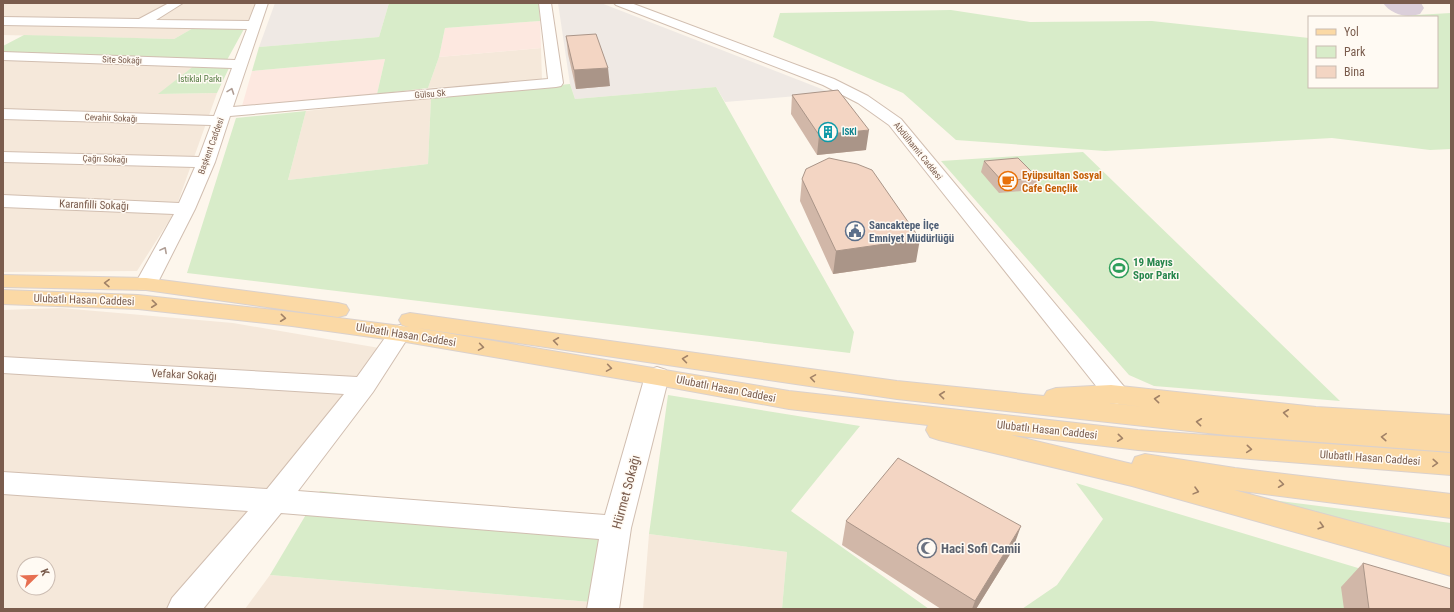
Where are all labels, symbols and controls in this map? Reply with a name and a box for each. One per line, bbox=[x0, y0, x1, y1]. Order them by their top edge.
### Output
legend bbox=[1308, 16, 1438, 88]
text: Yol bbox=[1344, 25, 1359, 39]
text: Park bbox=[1344, 45, 1366, 59]
street label: Site Sokağı bbox=[102, 54, 142, 66]
text: Bina bbox=[1344, 65, 1365, 79]
park label: İstiklal Parkı bbox=[178, 74, 222, 84]
one-way arrow bbox=[226, 88, 235, 95]
street label: Gülsu Sk bbox=[414, 88, 446, 100]
street label: Cevahir Sokağı bbox=[84, 112, 138, 124]
street label: Başkent Caddesi bbox=[196, 116, 226, 176]
street label: Abdülhamit Caddesi bbox=[892, 120, 944, 182]
building icon: İSKİ bbox=[817, 121, 839, 143]
place label: İSKİ bbox=[842, 126, 857, 137]
street label: Çağrı Sokağı bbox=[82, 153, 128, 165]
place label: Eyüpsultan Sosyal Cafe Gençlik bbox=[1022, 169, 1102, 195]
cafe icon: Eyüpsultan Sosyal Cafe Gençlik bbox=[997, 170, 1019, 192]
street label: Karanfilli Sokağı bbox=[59, 197, 129, 213]
place label: Sancaktepe İlçe Emniyet Müdürlüğü bbox=[869, 218, 954, 245]
public building icon: Sancaktepe İlçe Emniyet Müdürlüğü bbox=[844, 220, 866, 242]
one-way arrow bbox=[160, 246, 167, 254]
place label: 19 Mayıs Spor Parkı bbox=[1133, 256, 1179, 282]
sports icon: 19 Mayıs Spor Parkı bbox=[1108, 257, 1130, 279]
one-way arrow bbox=[104, 279, 110, 288]
street label: Ulubatlı Hasan Caddesi bbox=[33, 292, 135, 308]
one-way arrow bbox=[151, 299, 157, 308]
one-way arrow bbox=[280, 313, 286, 322]
street label: Ulubatlı Hasan Caddesi bbox=[355, 321, 457, 349]
one-way arrow bbox=[553, 337, 559, 346]
one-way arrow bbox=[478, 342, 484, 350]
one-way arrow bbox=[682, 355, 688, 364]
one-way arrow bbox=[606, 363, 612, 372]
street label: Vefakar Sokağı bbox=[151, 367, 217, 383]
street label: Ulubatlı Hasan Caddesi bbox=[675, 373, 777, 405]
one-way arrow bbox=[810, 374, 816, 382]
one-way arrow bbox=[939, 391, 945, 400]
one-way arrow bbox=[1154, 395, 1160, 404]
one-way arrow bbox=[1283, 409, 1289, 418]
street label: Ulubatlı Hasan Caddesi bbox=[996, 418, 1098, 442]
one-way arrow bbox=[1196, 418, 1202, 427]
one-way arrow bbox=[1117, 433, 1123, 442]
one-way arrow bbox=[1381, 433, 1387, 442]
one-way arrow bbox=[1246, 444, 1252, 453]
street label: Ulubatlı Hasan Caddesi bbox=[1319, 448, 1421, 468]
street label: Hürmet Sokağı bbox=[609, 453, 643, 531]
one-way arrow bbox=[1432, 458, 1438, 467]
one-way arrow bbox=[1278, 480, 1284, 489]
one-way arrow bbox=[1192, 486, 1199, 495]
one-way arrow bbox=[1318, 521, 1325, 530]
mosque icon: Haci Sofi Camii bbox=[916, 537, 938, 559]
place label: Haci Sofi Camii bbox=[941, 541, 1021, 556]
north arrow bbox=[16, 556, 56, 596]
text: K bbox=[38, 567, 52, 578]

